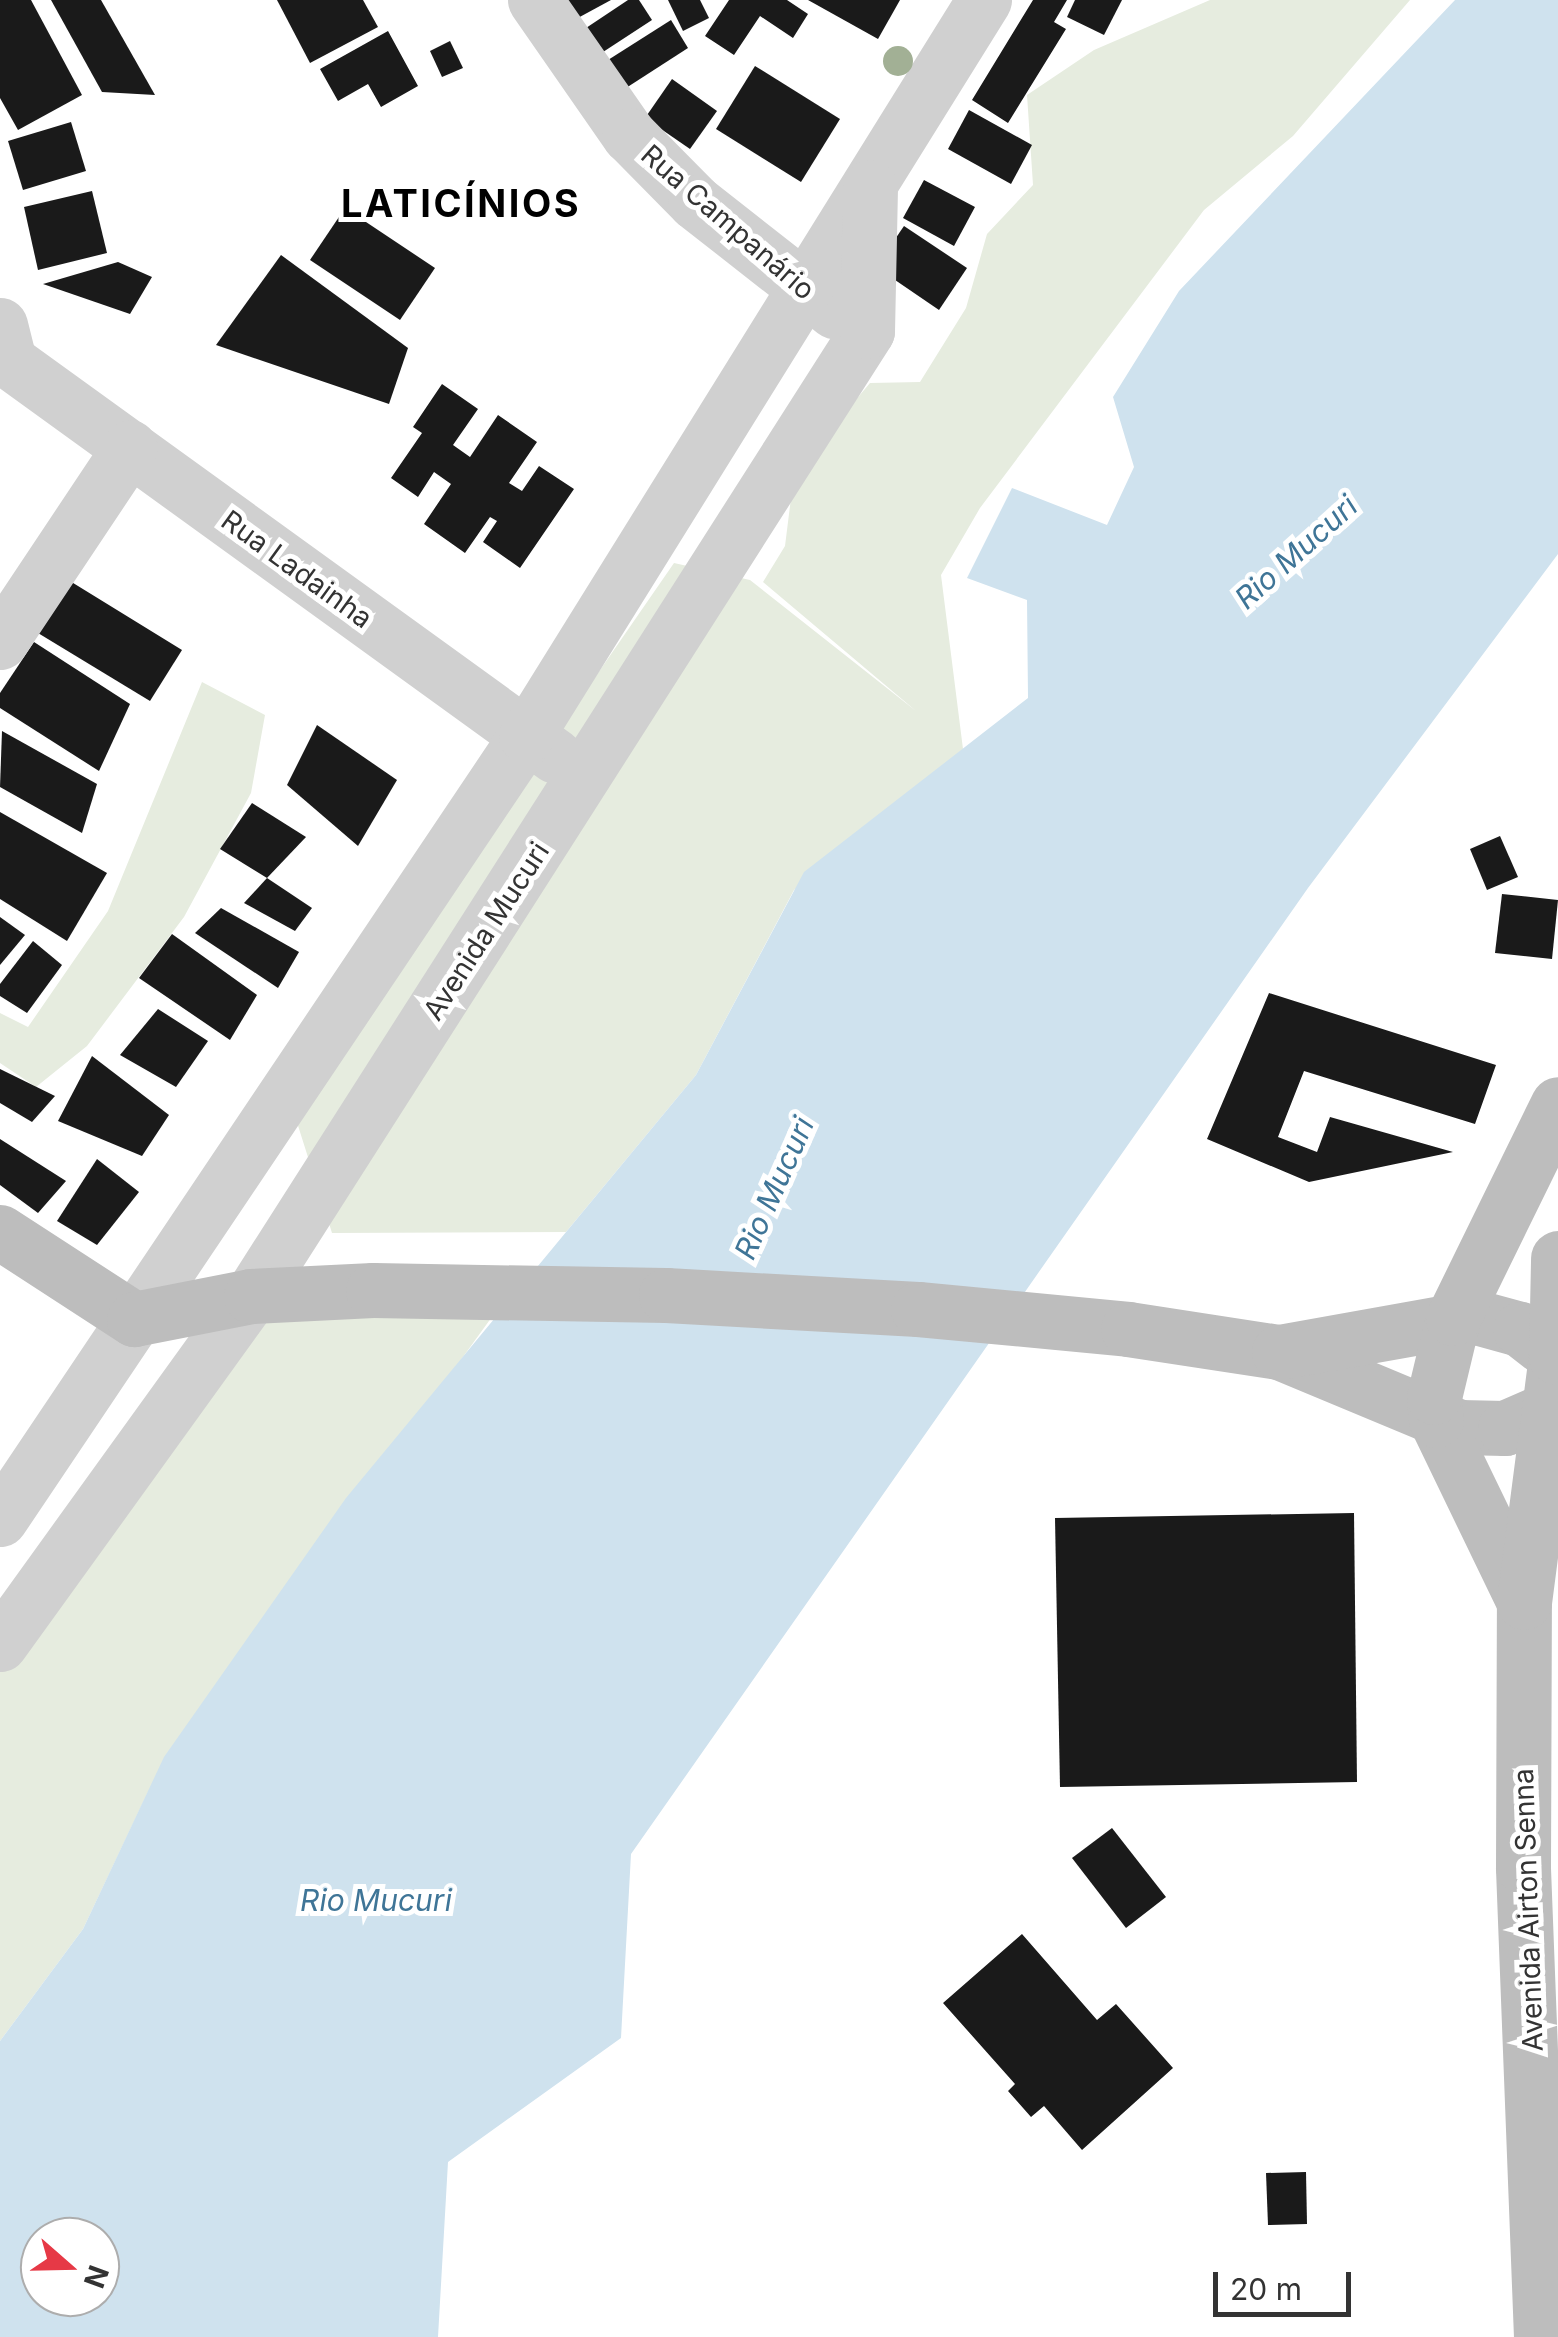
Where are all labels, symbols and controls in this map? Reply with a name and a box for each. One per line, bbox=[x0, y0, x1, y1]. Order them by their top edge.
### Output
street label: Rua Campanário bbox=[634, 138, 822, 306]
district label: LATICÍNIOS bbox=[341, 181, 581, 227]
water label: Rio Mucuri bbox=[1228, 488, 1364, 616]
street label: Rua Ladainha bbox=[215, 503, 379, 635]
street label: Avenida Mucuri bbox=[416, 836, 556, 1026]
water label: Rio Mucuri bbox=[727, 1111, 821, 1265]
street label: Avenida Airton Senna bbox=[1506, 1768, 1550, 2052]
water label: Rio Mucuri bbox=[300, 1882, 452, 1918]
north arrow bbox=[20, 2217, 120, 2317]
scale bar bbox=[1218, 2252, 1356, 2314]
text: N bbox=[77, 2261, 116, 2292]
text: 20 m bbox=[1230, 2271, 1302, 2307]

